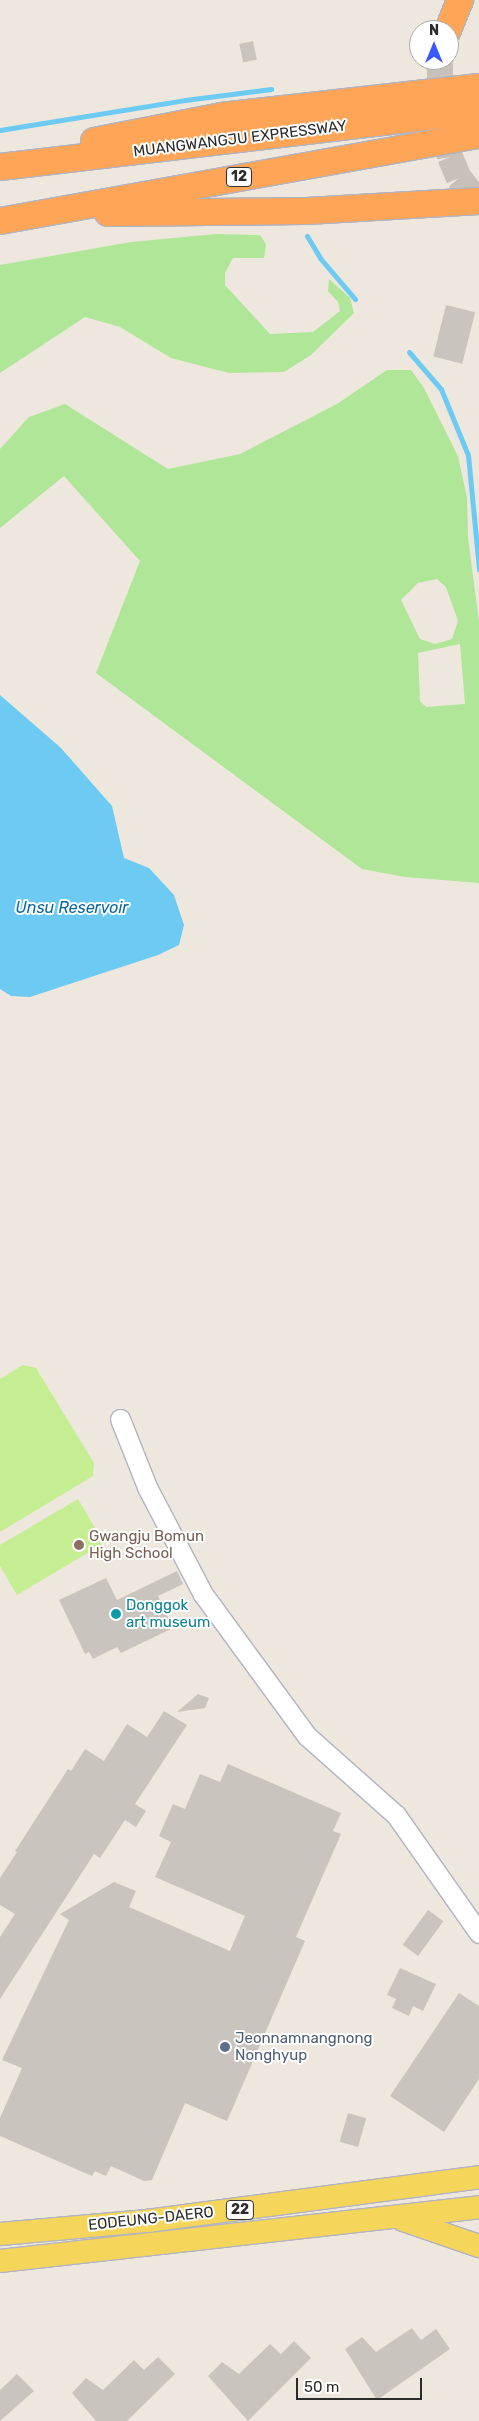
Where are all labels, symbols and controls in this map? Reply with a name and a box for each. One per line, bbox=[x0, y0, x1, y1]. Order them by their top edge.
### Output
north arrow bbox=[409, 20, 459, 70]
text: N bbox=[429, 22, 439, 39]
street label: MUANGWANGJU EXPRESSWAY bbox=[132, 117, 348, 161]
road number: 12 bbox=[225, 166, 253, 188]
water label: Unsu Reservoir bbox=[16, 898, 128, 918]
place label: Gwangju Bomun High School bbox=[89, 1527, 204, 1562]
marker: Gwangju Bomun High School bbox=[73, 1539, 85, 1551]
place label: Donggok art museum bbox=[126, 1596, 210, 1631]
marker: Donggok art museum bbox=[110, 1608, 122, 1620]
place label: Jeonnamnangnong Nonghyup bbox=[235, 2029, 372, 2064]
marker: Jeonnamnangnong Nonghyup bbox=[219, 2041, 231, 2053]
road number: 22 bbox=[225, 2198, 255, 2222]
street label: EODEUNG-DAERO bbox=[87, 2203, 215, 2235]
scale bar bbox=[299, 2368, 425, 2400]
text: 50 m bbox=[304, 2378, 339, 2396]

